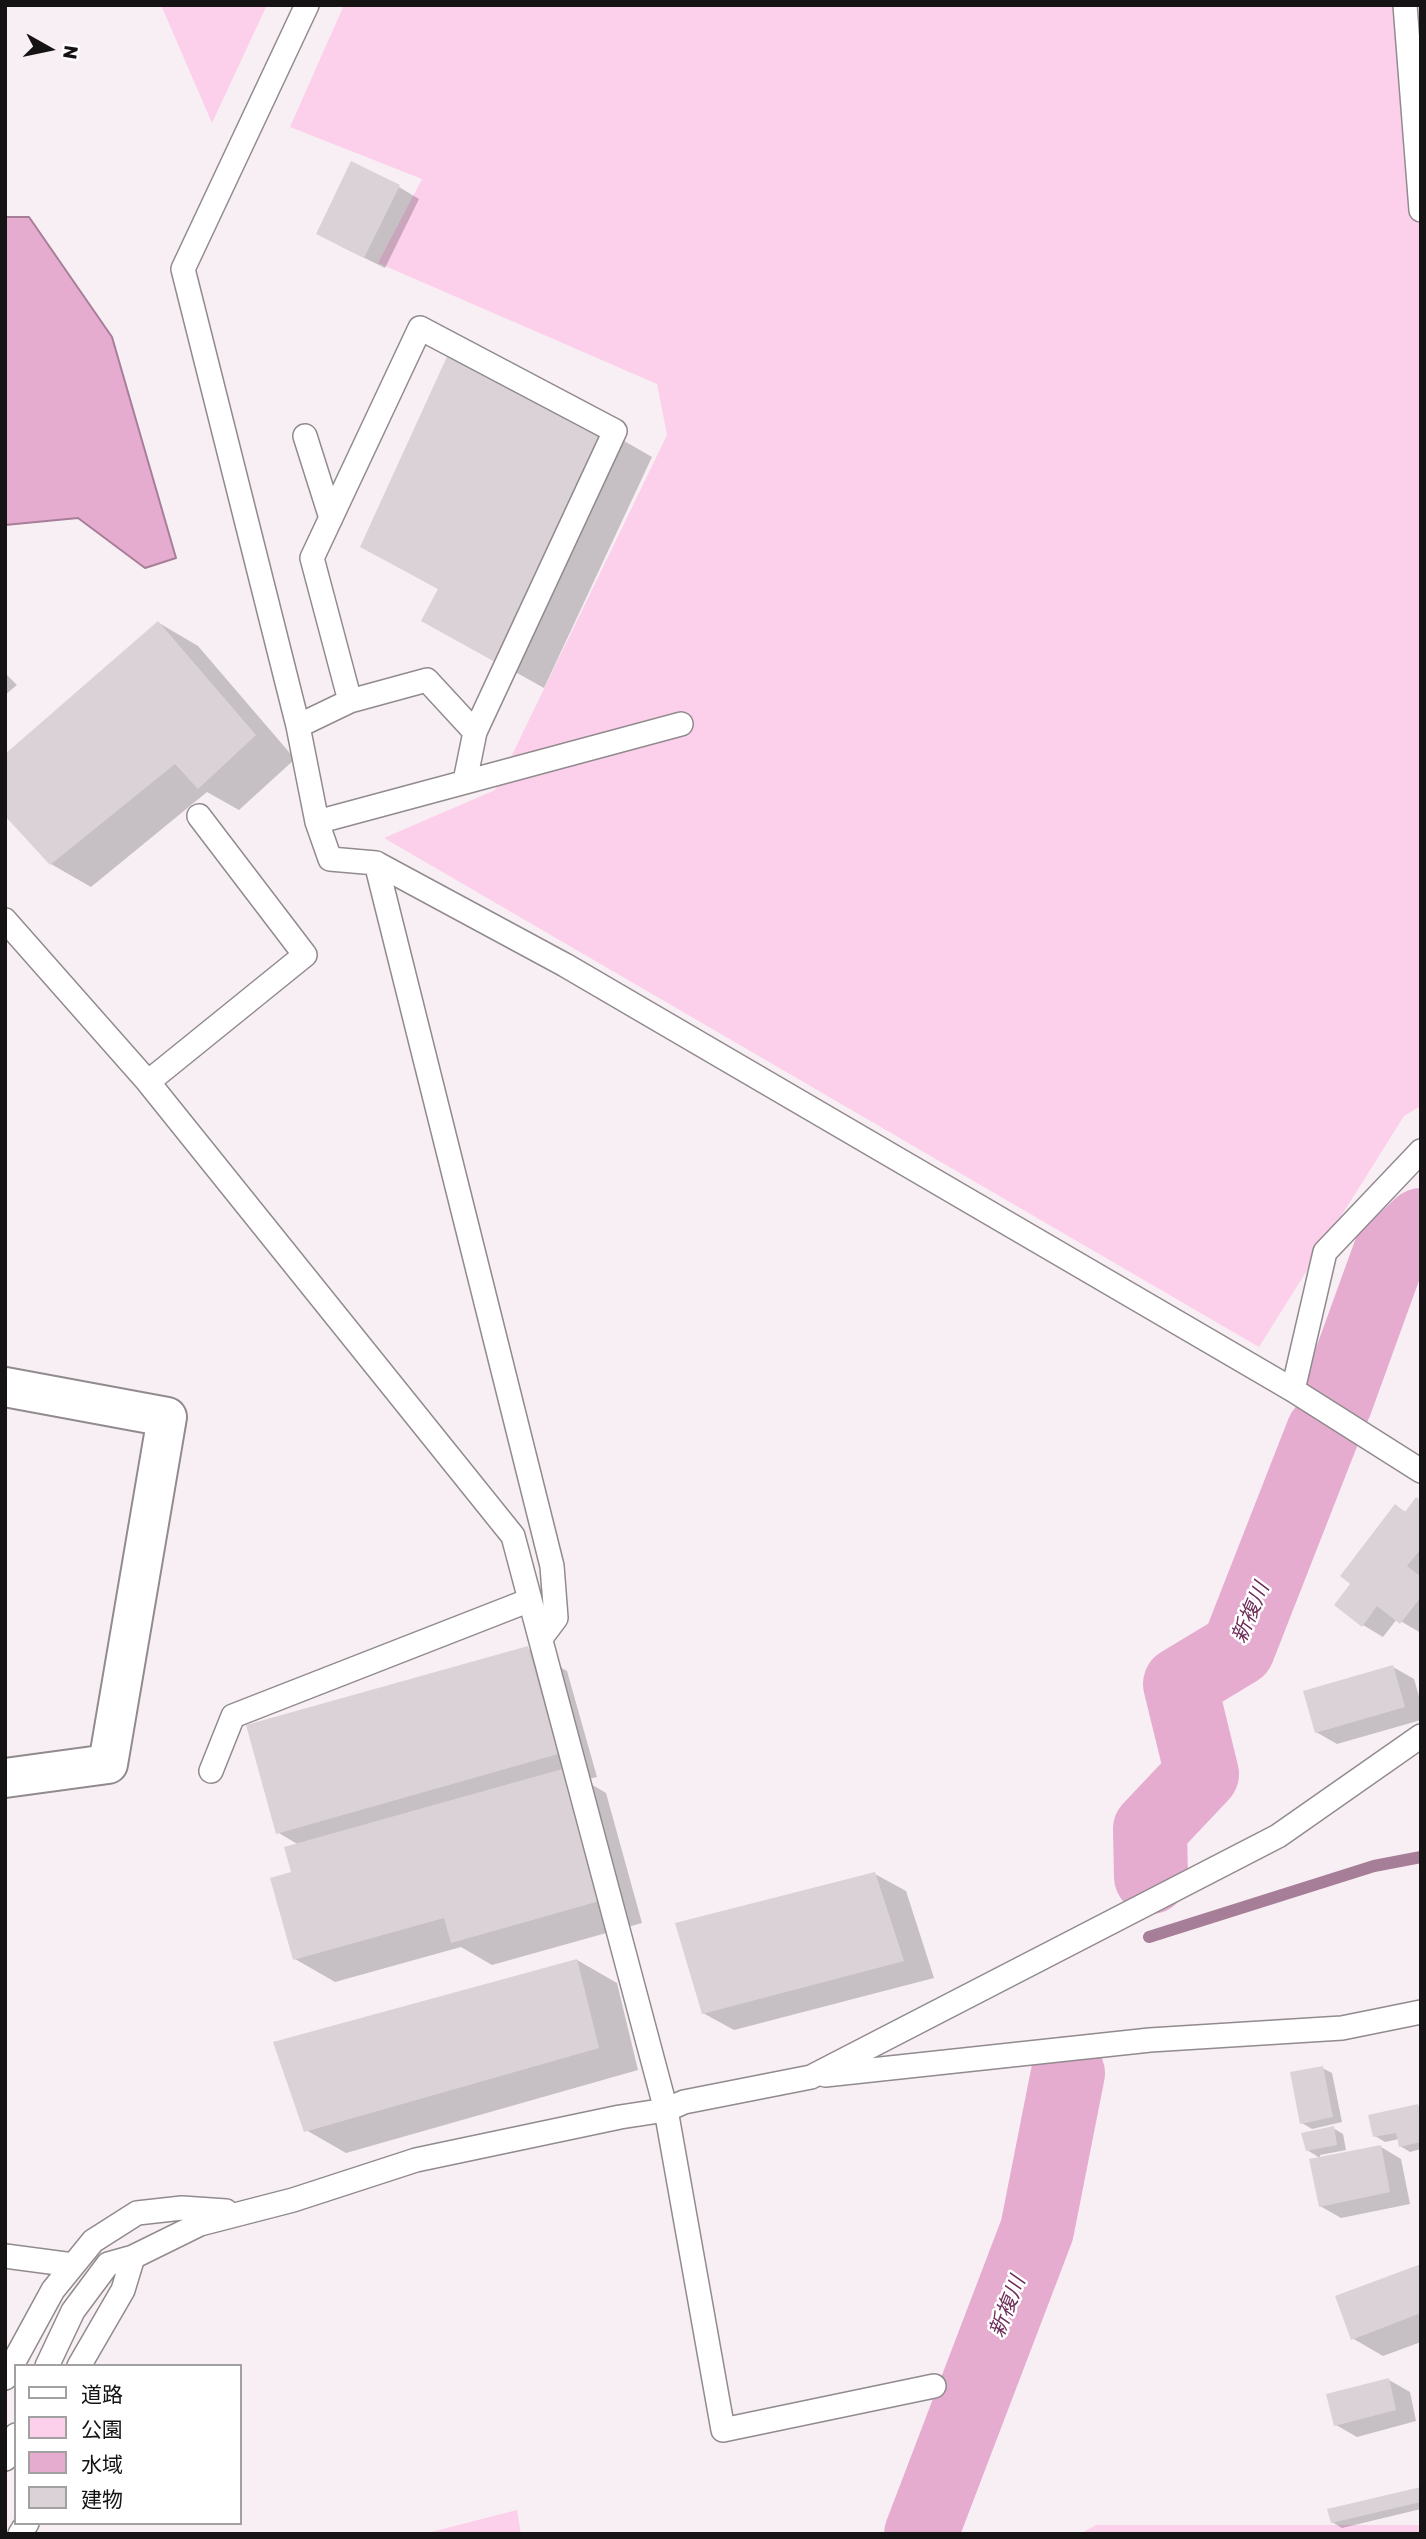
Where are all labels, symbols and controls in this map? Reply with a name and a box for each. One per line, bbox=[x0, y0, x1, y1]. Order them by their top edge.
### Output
north arrow bbox=[14, 14, 84, 84]
text: N bbox=[58, 44, 83, 61]
water label: 新複川 bbox=[1227, 1579, 1275, 1647]
water label: 新複川 bbox=[985, 2273, 1031, 2341]
legend bbox=[14, 2364, 242, 2525]
text: 道路 bbox=[81, 2382, 123, 2407]
text: 公園 bbox=[81, 2417, 123, 2442]
text: 水域 bbox=[81, 2452, 123, 2477]
text: 建物 bbox=[81, 2487, 123, 2512]

